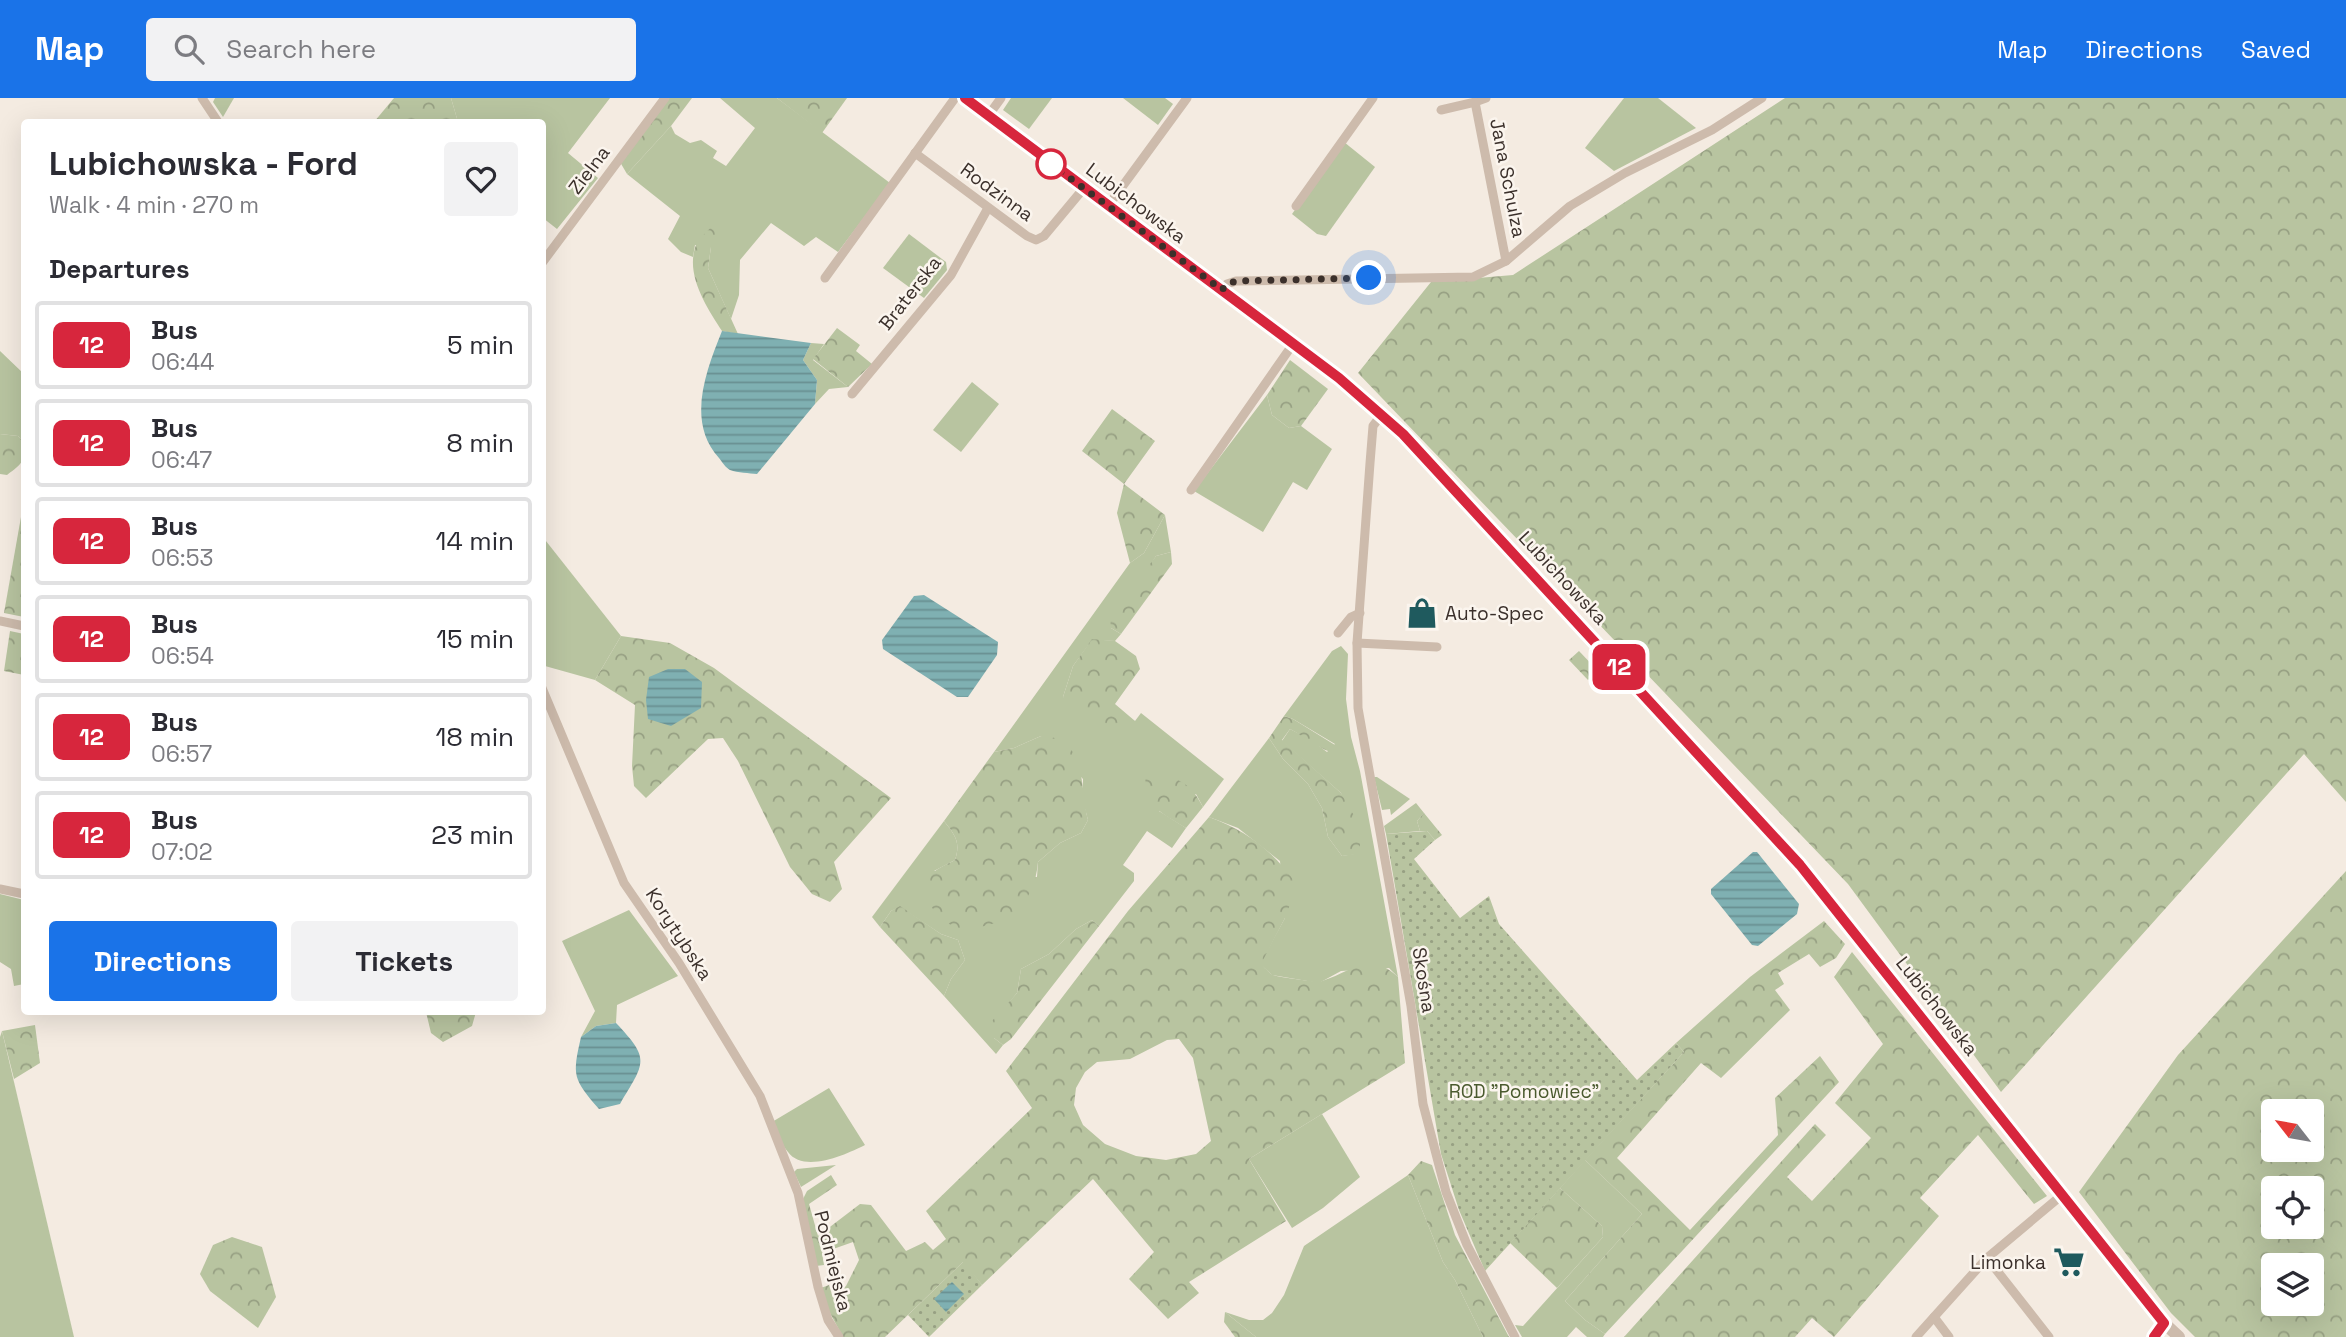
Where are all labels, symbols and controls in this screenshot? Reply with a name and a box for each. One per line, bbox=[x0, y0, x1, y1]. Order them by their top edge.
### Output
search box bbox=[146, 18, 636, 81]
text: Map bbox=[35, 28, 104, 70]
icon: search bbox=[170, 30, 208, 68]
text: Search here bbox=[226, 32, 376, 66]
text: Map bbox=[1997, 34, 2047, 65]
text: Directions bbox=[2085, 34, 2203, 65]
text: Saved bbox=[2241, 34, 2311, 65]
street label: Jana Schulza bbox=[1484, 116, 1532, 240]
street label: Zielna bbox=[563, 141, 615, 199]
button: heart bbox=[444, 142, 518, 216]
text: Lubichowska - Ford bbox=[49, 143, 358, 185]
unlabelled marker bbox=[1036, 149, 1066, 179]
street label: Rodzinna bbox=[955, 157, 1039, 227]
street label: Lubichowska bbox=[1081, 157, 1191, 249]
text: Walk · 4 min · 270 m bbox=[49, 190, 259, 220]
street label: Braterska bbox=[873, 251, 947, 335]
text: Departures bbox=[49, 252, 190, 286]
your location bbox=[1351, 260, 1386, 295]
text: Bus bbox=[151, 313, 198, 347]
text: 5 min bbox=[447, 328, 514, 362]
text: 12 bbox=[79, 329, 104, 360]
text: 06:44 bbox=[151, 347, 214, 377]
text: Bus bbox=[151, 411, 198, 445]
text: 8 min bbox=[446, 426, 514, 460]
text: 12 bbox=[79, 427, 104, 458]
text: 06:47 bbox=[151, 445, 212, 475]
text: Bus bbox=[151, 509, 198, 543]
text: 14 min bbox=[436, 524, 514, 558]
text: 12 bbox=[79, 525, 104, 556]
street label: Lubichowska bbox=[1513, 526, 1613, 630]
text: 06:53 bbox=[151, 543, 213, 573]
shop icon: Auto-Spec bbox=[1405, 596, 1439, 630]
place label: Auto-Spec bbox=[1445, 601, 1544, 626]
text: Bus bbox=[151, 607, 198, 641]
text: 15 min bbox=[436, 622, 514, 656]
text: 12 bbox=[79, 623, 104, 654]
text: 06:54 bbox=[151, 641, 214, 671]
line badge: 12 bbox=[1588, 644, 1650, 690]
text: 12 bbox=[1606, 651, 1632, 682]
text: Bus bbox=[151, 705, 198, 739]
text: 18 min bbox=[436, 720, 514, 754]
text: 12 bbox=[79, 721, 104, 752]
text: 06:57 bbox=[151, 739, 212, 769]
text: Bus bbox=[151, 803, 198, 837]
text: 23 min bbox=[431, 818, 514, 852]
text: 12 bbox=[79, 819, 104, 850]
text: 07:02 bbox=[151, 837, 213, 867]
street label: Korytybska bbox=[640, 883, 718, 985]
button: Directions bbox=[49, 921, 277, 1001]
button: Tickets bbox=[291, 921, 518, 1001]
street label: Skośna bbox=[1407, 946, 1441, 1014]
street label: Lubichowska bbox=[1890, 951, 1984, 1061]
park label: ROD "Pomowiec" bbox=[1449, 1079, 1599, 1104]
north arrow bbox=[2261, 1099, 2324, 1162]
map controls bbox=[2261, 1099, 2324, 1316]
button: locate bbox=[2261, 1176, 2324, 1239]
street label: Podmiejska bbox=[808, 1208, 858, 1314]
supermarket icon: Limonka bbox=[2052, 1245, 2086, 1279]
place label: Limonka bbox=[1970, 1250, 2046, 1275]
button: layers bbox=[2261, 1253, 2324, 1316]

